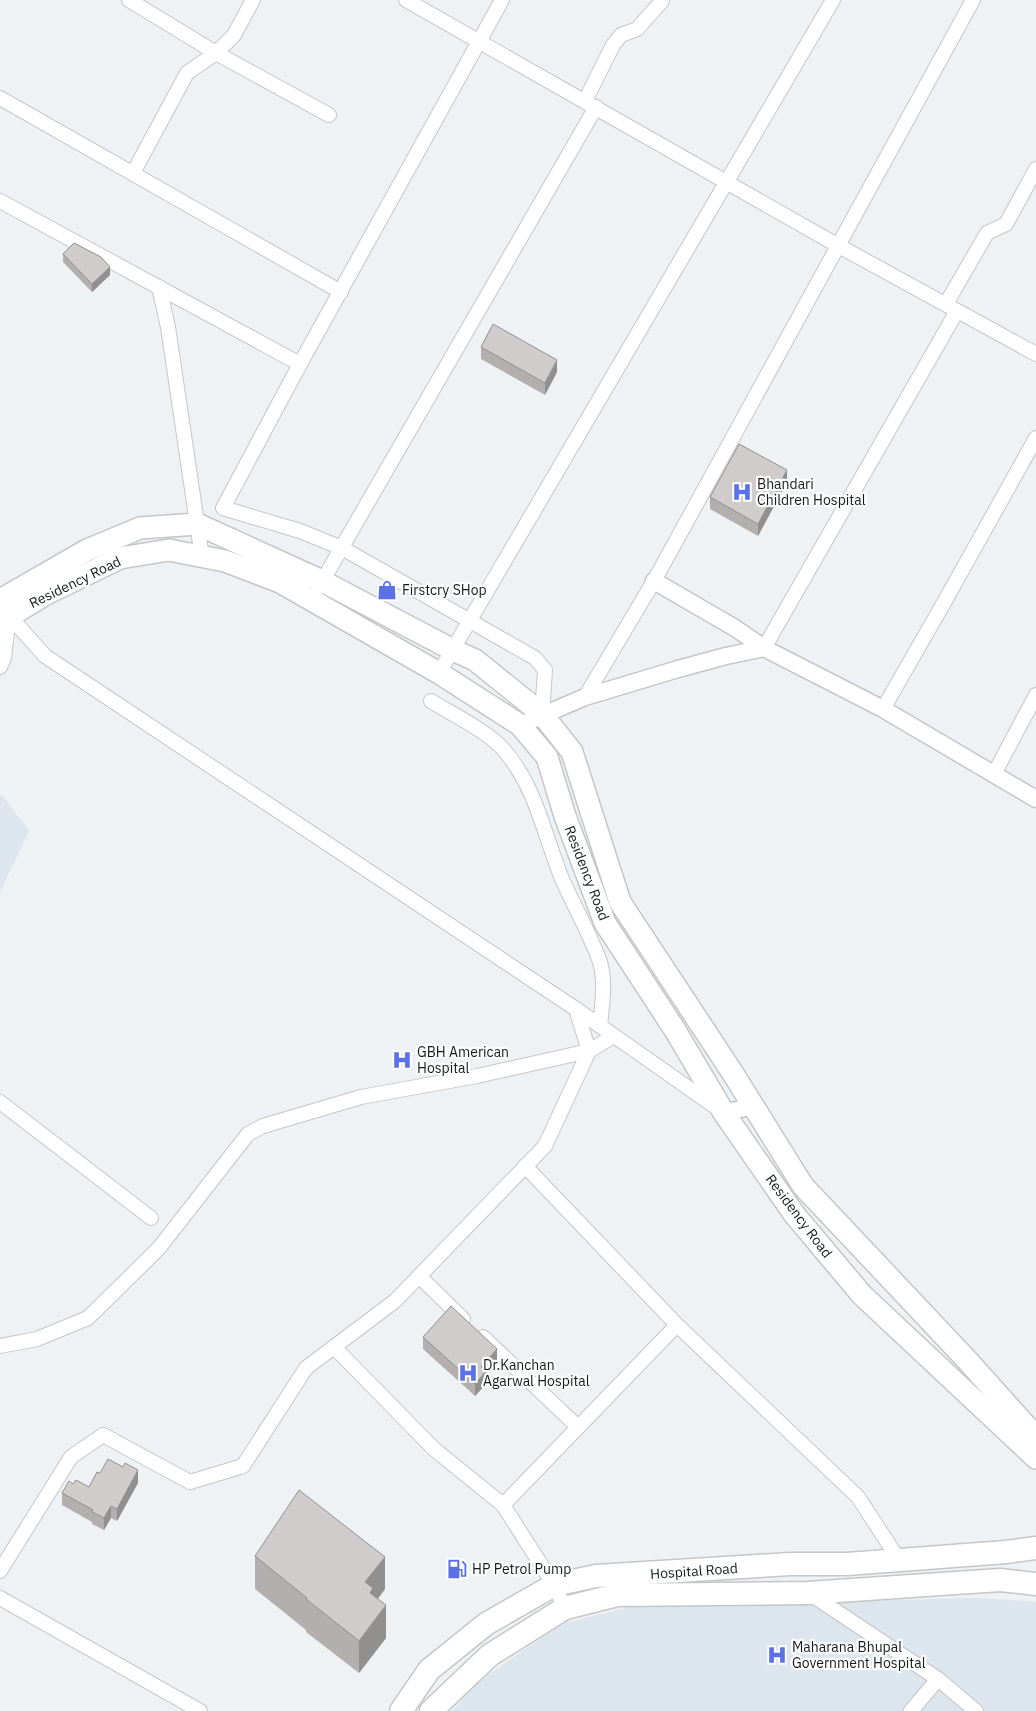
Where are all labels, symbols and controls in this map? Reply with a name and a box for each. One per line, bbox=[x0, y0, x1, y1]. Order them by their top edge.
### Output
place label: Bhandari Children Hospital bbox=[757, 475, 866, 509]
hospital icon: Bhandari Children Hospital bbox=[731, 481, 753, 503]
street label: Residency Road bbox=[26, 552, 124, 612]
shop icon: Firstcry SHop bbox=[376, 579, 398, 601]
place label: Firstcry SHop bbox=[402, 581, 487, 599]
street label: Residency Road bbox=[561, 823, 613, 923]
place label: GBH American Hospital bbox=[417, 1043, 509, 1077]
hospital icon: GBH American Hospital bbox=[391, 1049, 413, 1071]
street label: Residency Road bbox=[762, 1171, 836, 1261]
place label: Dr.Kanchan Agarwal Hospital bbox=[483, 1356, 590, 1390]
hospital icon: Dr.Kanchan Agarwal Hospital bbox=[457, 1362, 479, 1384]
fuel station icon: HP Petrol Pump bbox=[446, 1558, 468, 1580]
street label: Hospital Road bbox=[650, 1559, 738, 1583]
place label: HP Petrol Pump bbox=[472, 1560, 571, 1578]
place label: Maharana Bhupal Government Hospital bbox=[792, 1638, 926, 1672]
hospital icon: Maharana Bhupal Government Hospital bbox=[766, 1644, 788, 1666]

